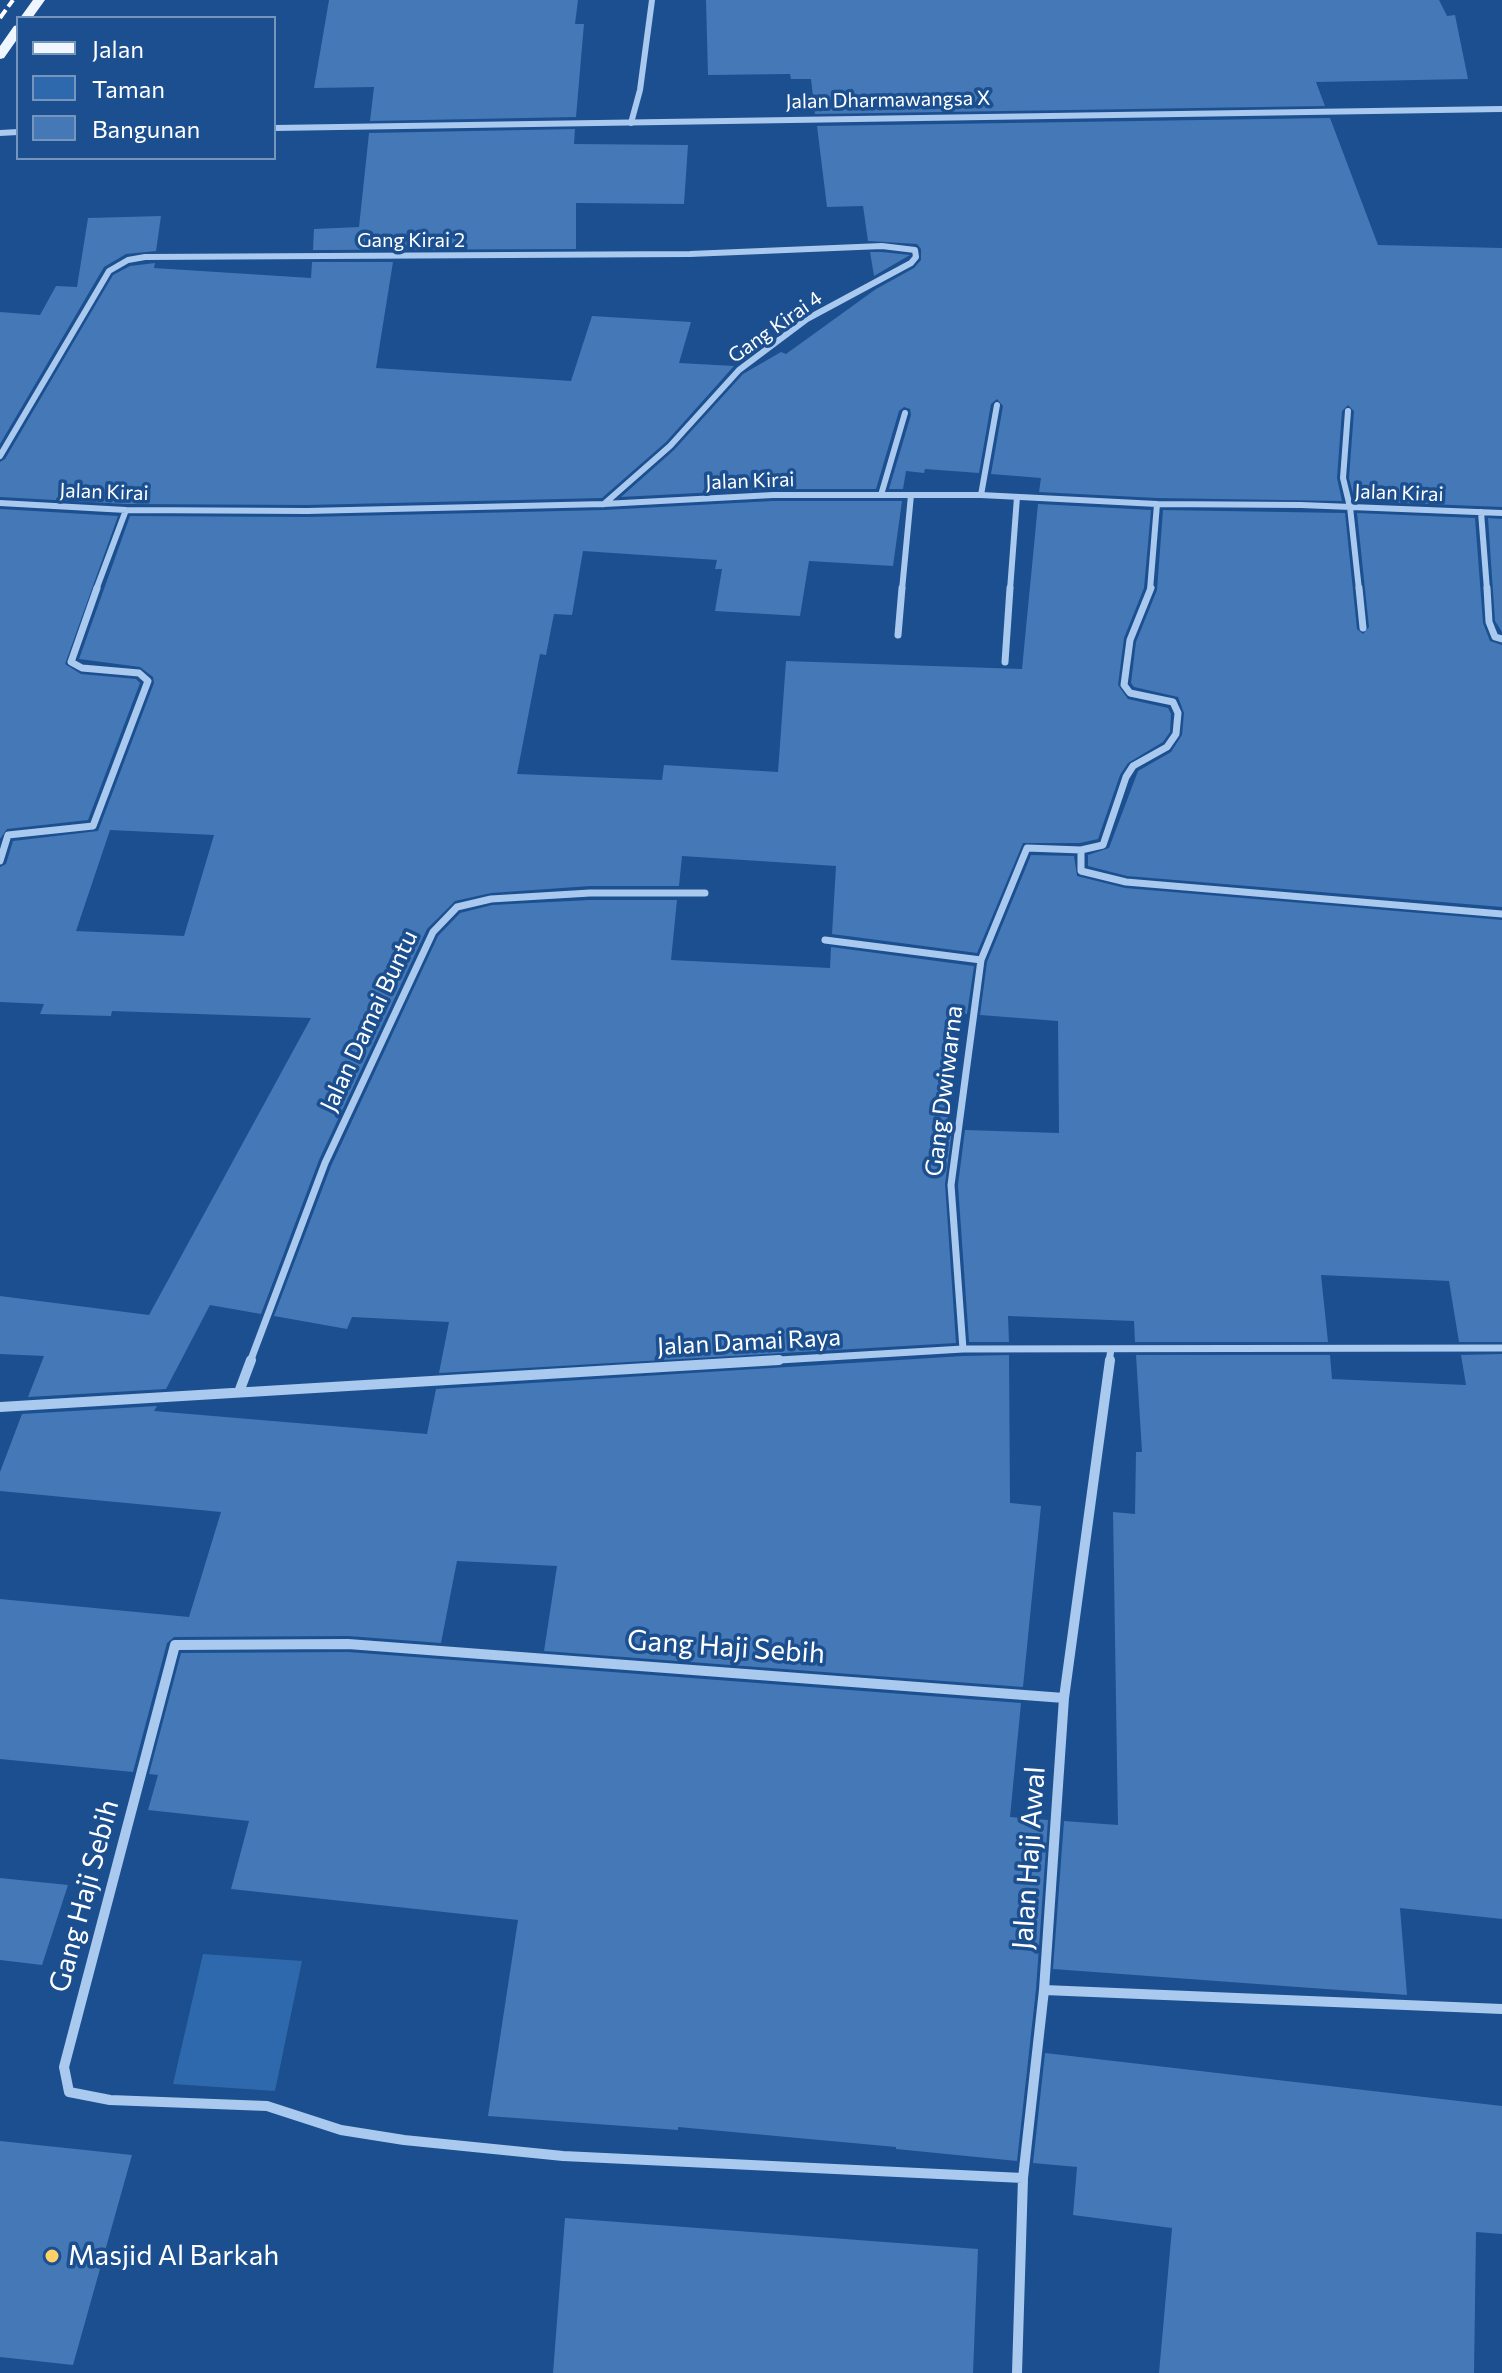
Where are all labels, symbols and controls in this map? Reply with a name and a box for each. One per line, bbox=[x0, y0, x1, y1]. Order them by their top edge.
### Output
legend bbox=[16, 16, 276, 160]
text: Jalan bbox=[92, 34, 144, 63]
text: Taman bbox=[92, 74, 165, 103]
street label: Jalan Dharmawangsa X bbox=[785, 86, 991, 114]
text: Bangunan bbox=[92, 114, 200, 143]
street label: Gang Kirai 2 bbox=[357, 228, 465, 252]
street label: Gang Kirai 4 bbox=[723, 286, 827, 368]
street label: Jalan Kirai bbox=[705, 467, 795, 495]
street label: Jalan Kirai bbox=[59, 478, 149, 506]
street label: Jalan Kirai bbox=[1354, 479, 1444, 507]
street label: Jalan Damai Buntu bbox=[314, 926, 424, 1116]
street label: Gang Dwiwarna bbox=[919, 1004, 969, 1178]
street label: Jalan Damai Raya bbox=[656, 1323, 842, 1361]
street label: Gang Haji Sebih bbox=[626, 1623, 826, 1671]
street label: Jalan Haji Awal bbox=[1006, 1765, 1052, 1951]
street label: Gang Haji Sebih bbox=[42, 1796, 126, 1996]
place label: Masjid Al Barkah bbox=[68, 2239, 279, 2273]
marker: Masjid Al Barkah bbox=[43, 2247, 61, 2265]

